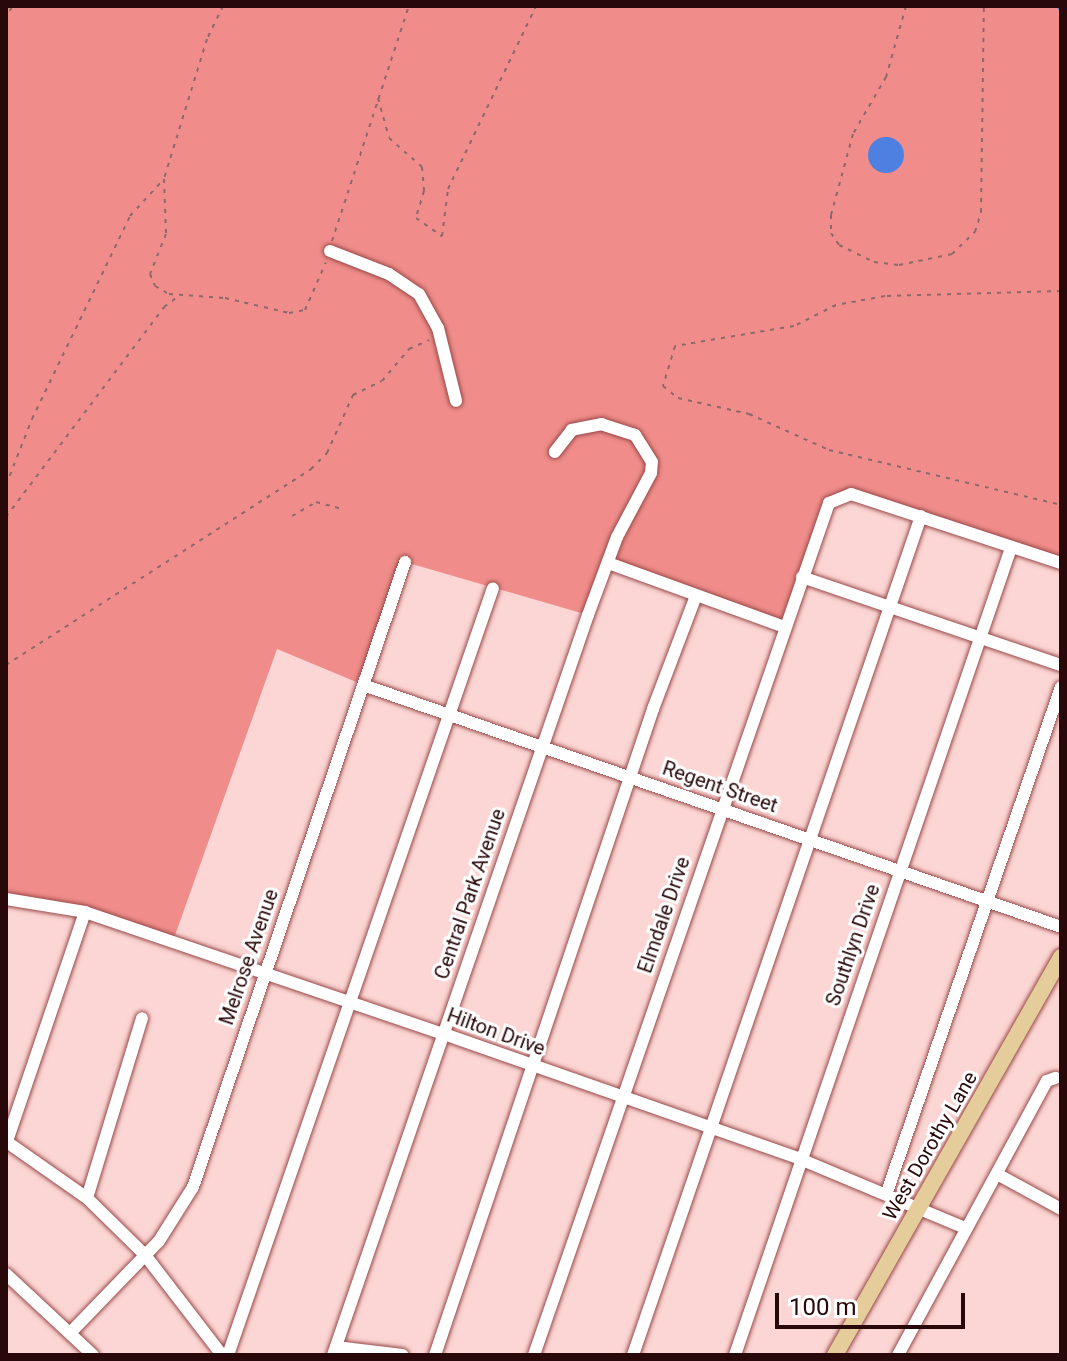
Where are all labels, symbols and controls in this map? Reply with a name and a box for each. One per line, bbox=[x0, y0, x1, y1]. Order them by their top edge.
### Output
street label: Regent Street bbox=[659, 756, 781, 818]
street label: Central Park Avenue bbox=[430, 805, 510, 983]
street label: Elmdale Drive bbox=[633, 854, 695, 976]
street label: Southlyn Drive bbox=[821, 881, 885, 1009]
street label: Melrose Avenue bbox=[215, 886, 283, 1028]
street label: Hilton Drive bbox=[444, 1003, 548, 1061]
street label: West Dorothy Lane bbox=[878, 1067, 982, 1225]
scale bar bbox=[779, 1277, 969, 1327]
text: 100 m bbox=[789, 1293, 856, 1321]

